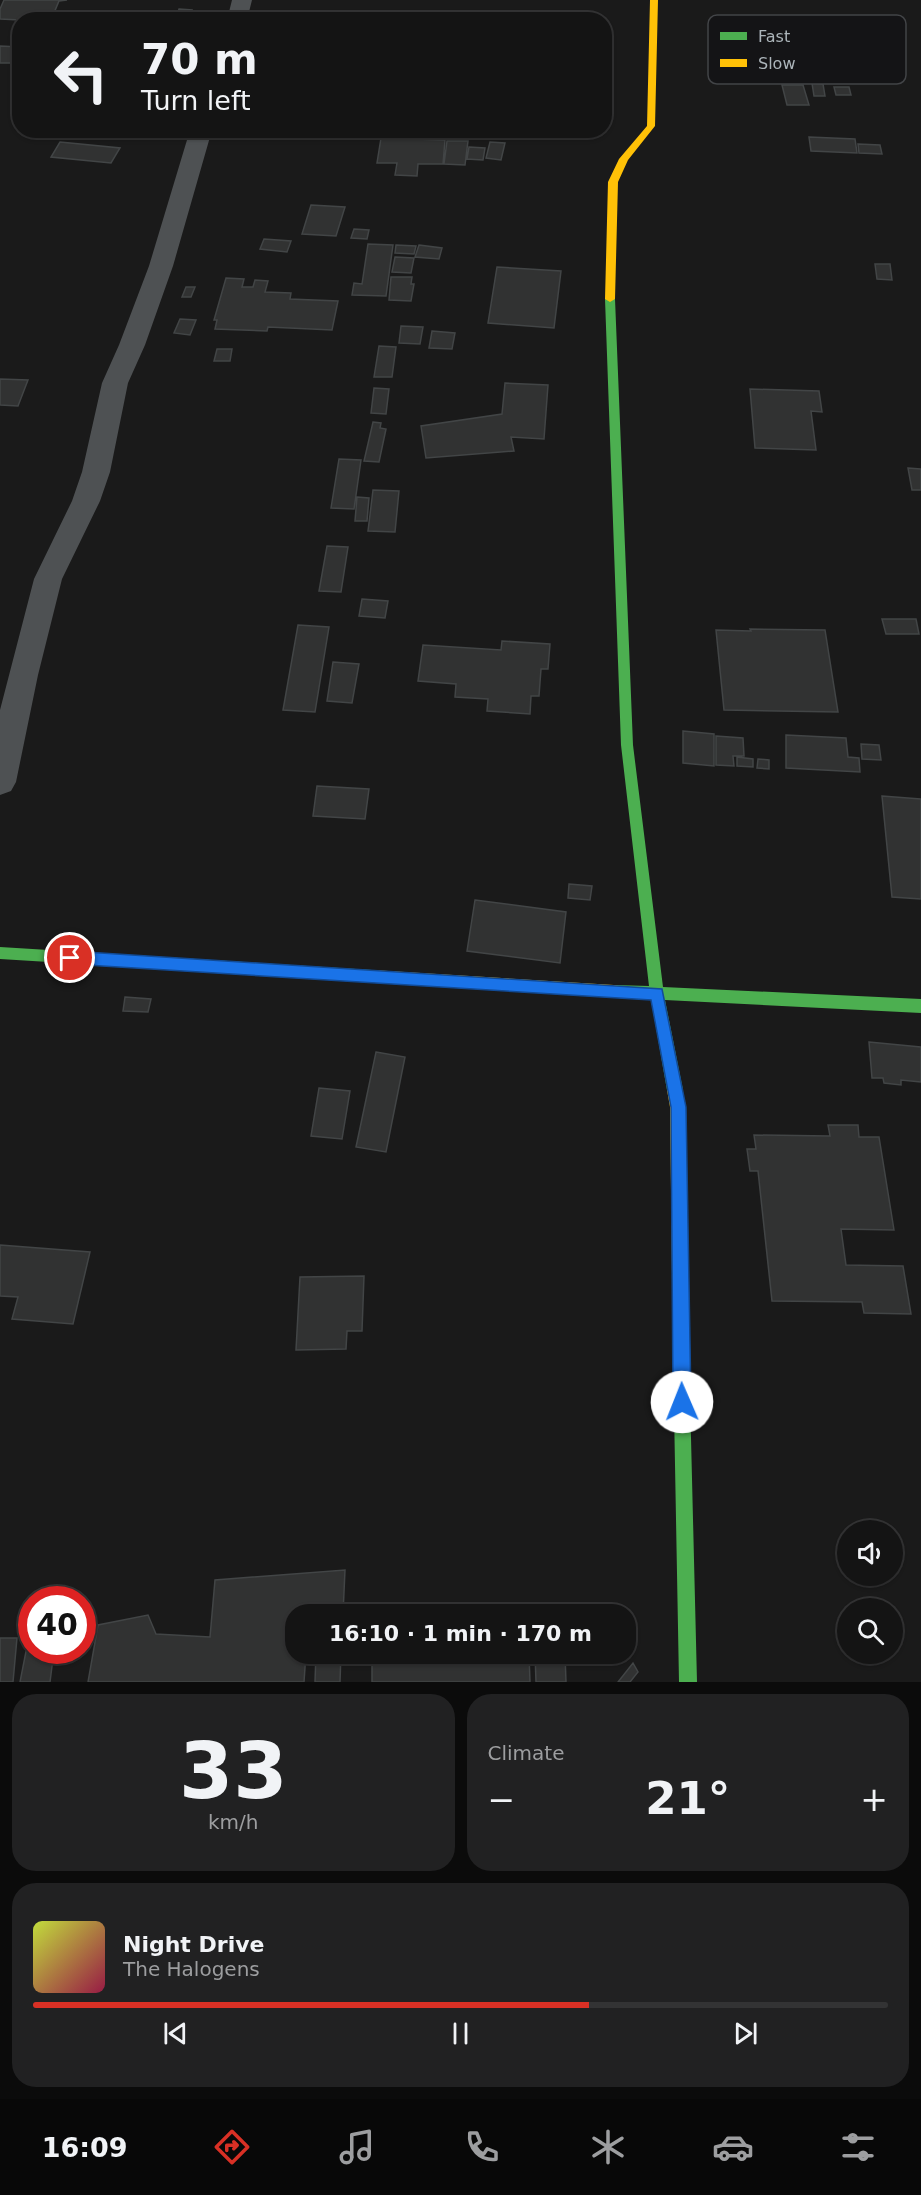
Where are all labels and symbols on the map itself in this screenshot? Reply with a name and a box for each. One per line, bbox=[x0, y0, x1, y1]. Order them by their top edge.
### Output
legend bbox=[708, 15, 906, 84]
text: Fast bbox=[758, 27, 790, 46]
text: Slow bbox=[758, 54, 795, 73]
pin bbox=[44, 932, 95, 983]
position arrow bbox=[650, 1370, 714, 1434]
speed limit sign: 40 bbox=[18, 1586, 96, 1664]

